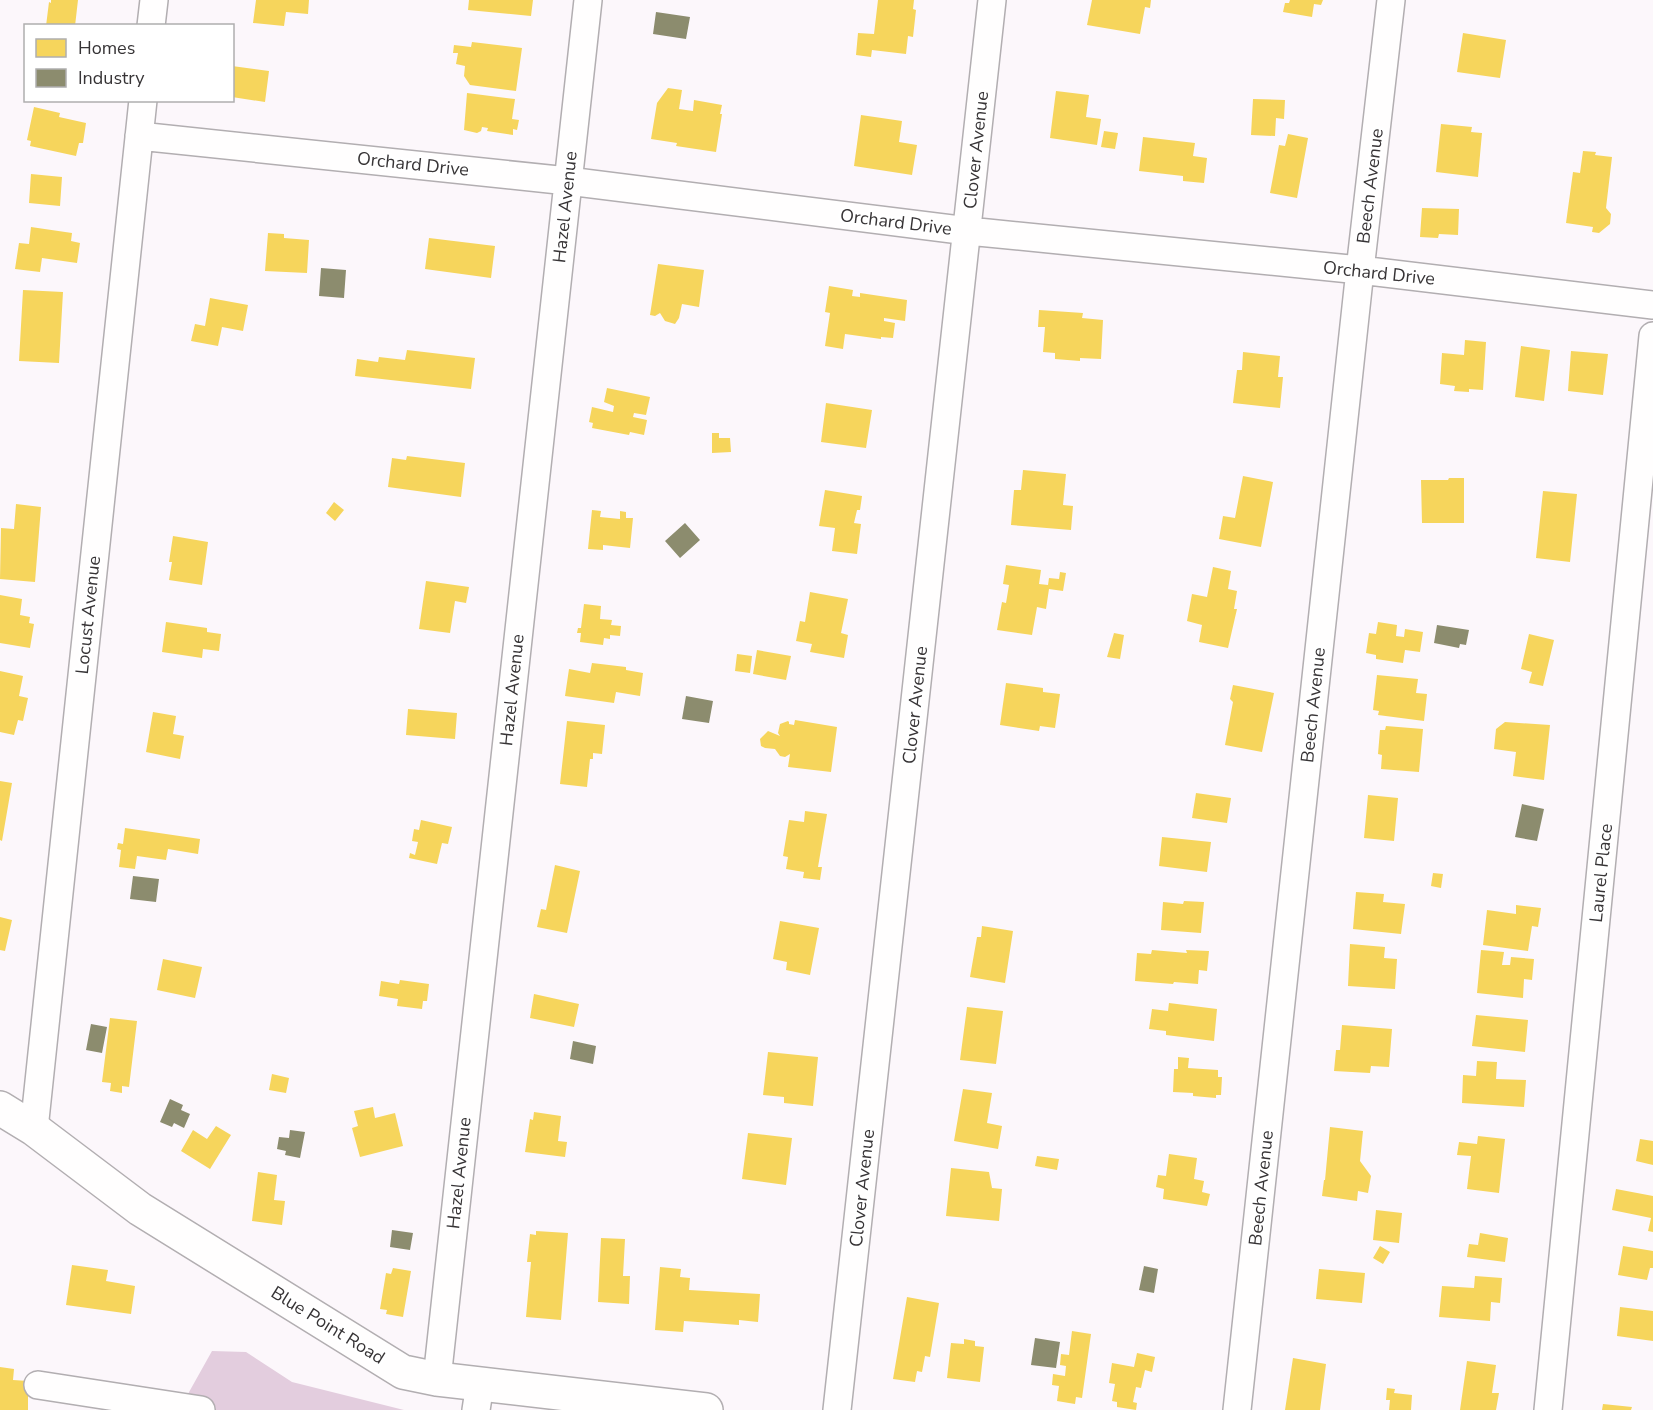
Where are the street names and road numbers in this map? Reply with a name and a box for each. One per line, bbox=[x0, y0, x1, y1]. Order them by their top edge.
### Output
street label: Clover Avenue bbox=[958, 90, 994, 210]
street label: Beech Avenue bbox=[1351, 127, 1389, 245]
street label: Orchard Drive bbox=[356, 146, 470, 182]
street label: Hazel Avenue bbox=[547, 150, 583, 264]
street label: Orchard Drive bbox=[839, 203, 953, 241]
street label: Orchard Drive bbox=[1322, 255, 1436, 291]
street label: Locust Avenue bbox=[70, 555, 106, 675]
street label: Hazel Avenue bbox=[494, 633, 530, 747]
street label: Clover Avenue bbox=[897, 645, 933, 765]
street label: Beech Avenue bbox=[1295, 646, 1331, 764]
street label: Laurel Place bbox=[1584, 822, 1618, 924]
street label: Hazel Avenue bbox=[441, 1116, 477, 1230]
street label: Clover Avenue bbox=[844, 1128, 880, 1248]
street label: Beech Avenue bbox=[1243, 1129, 1279, 1247]
street label: Blue Point Road bbox=[267, 1280, 389, 1370]

